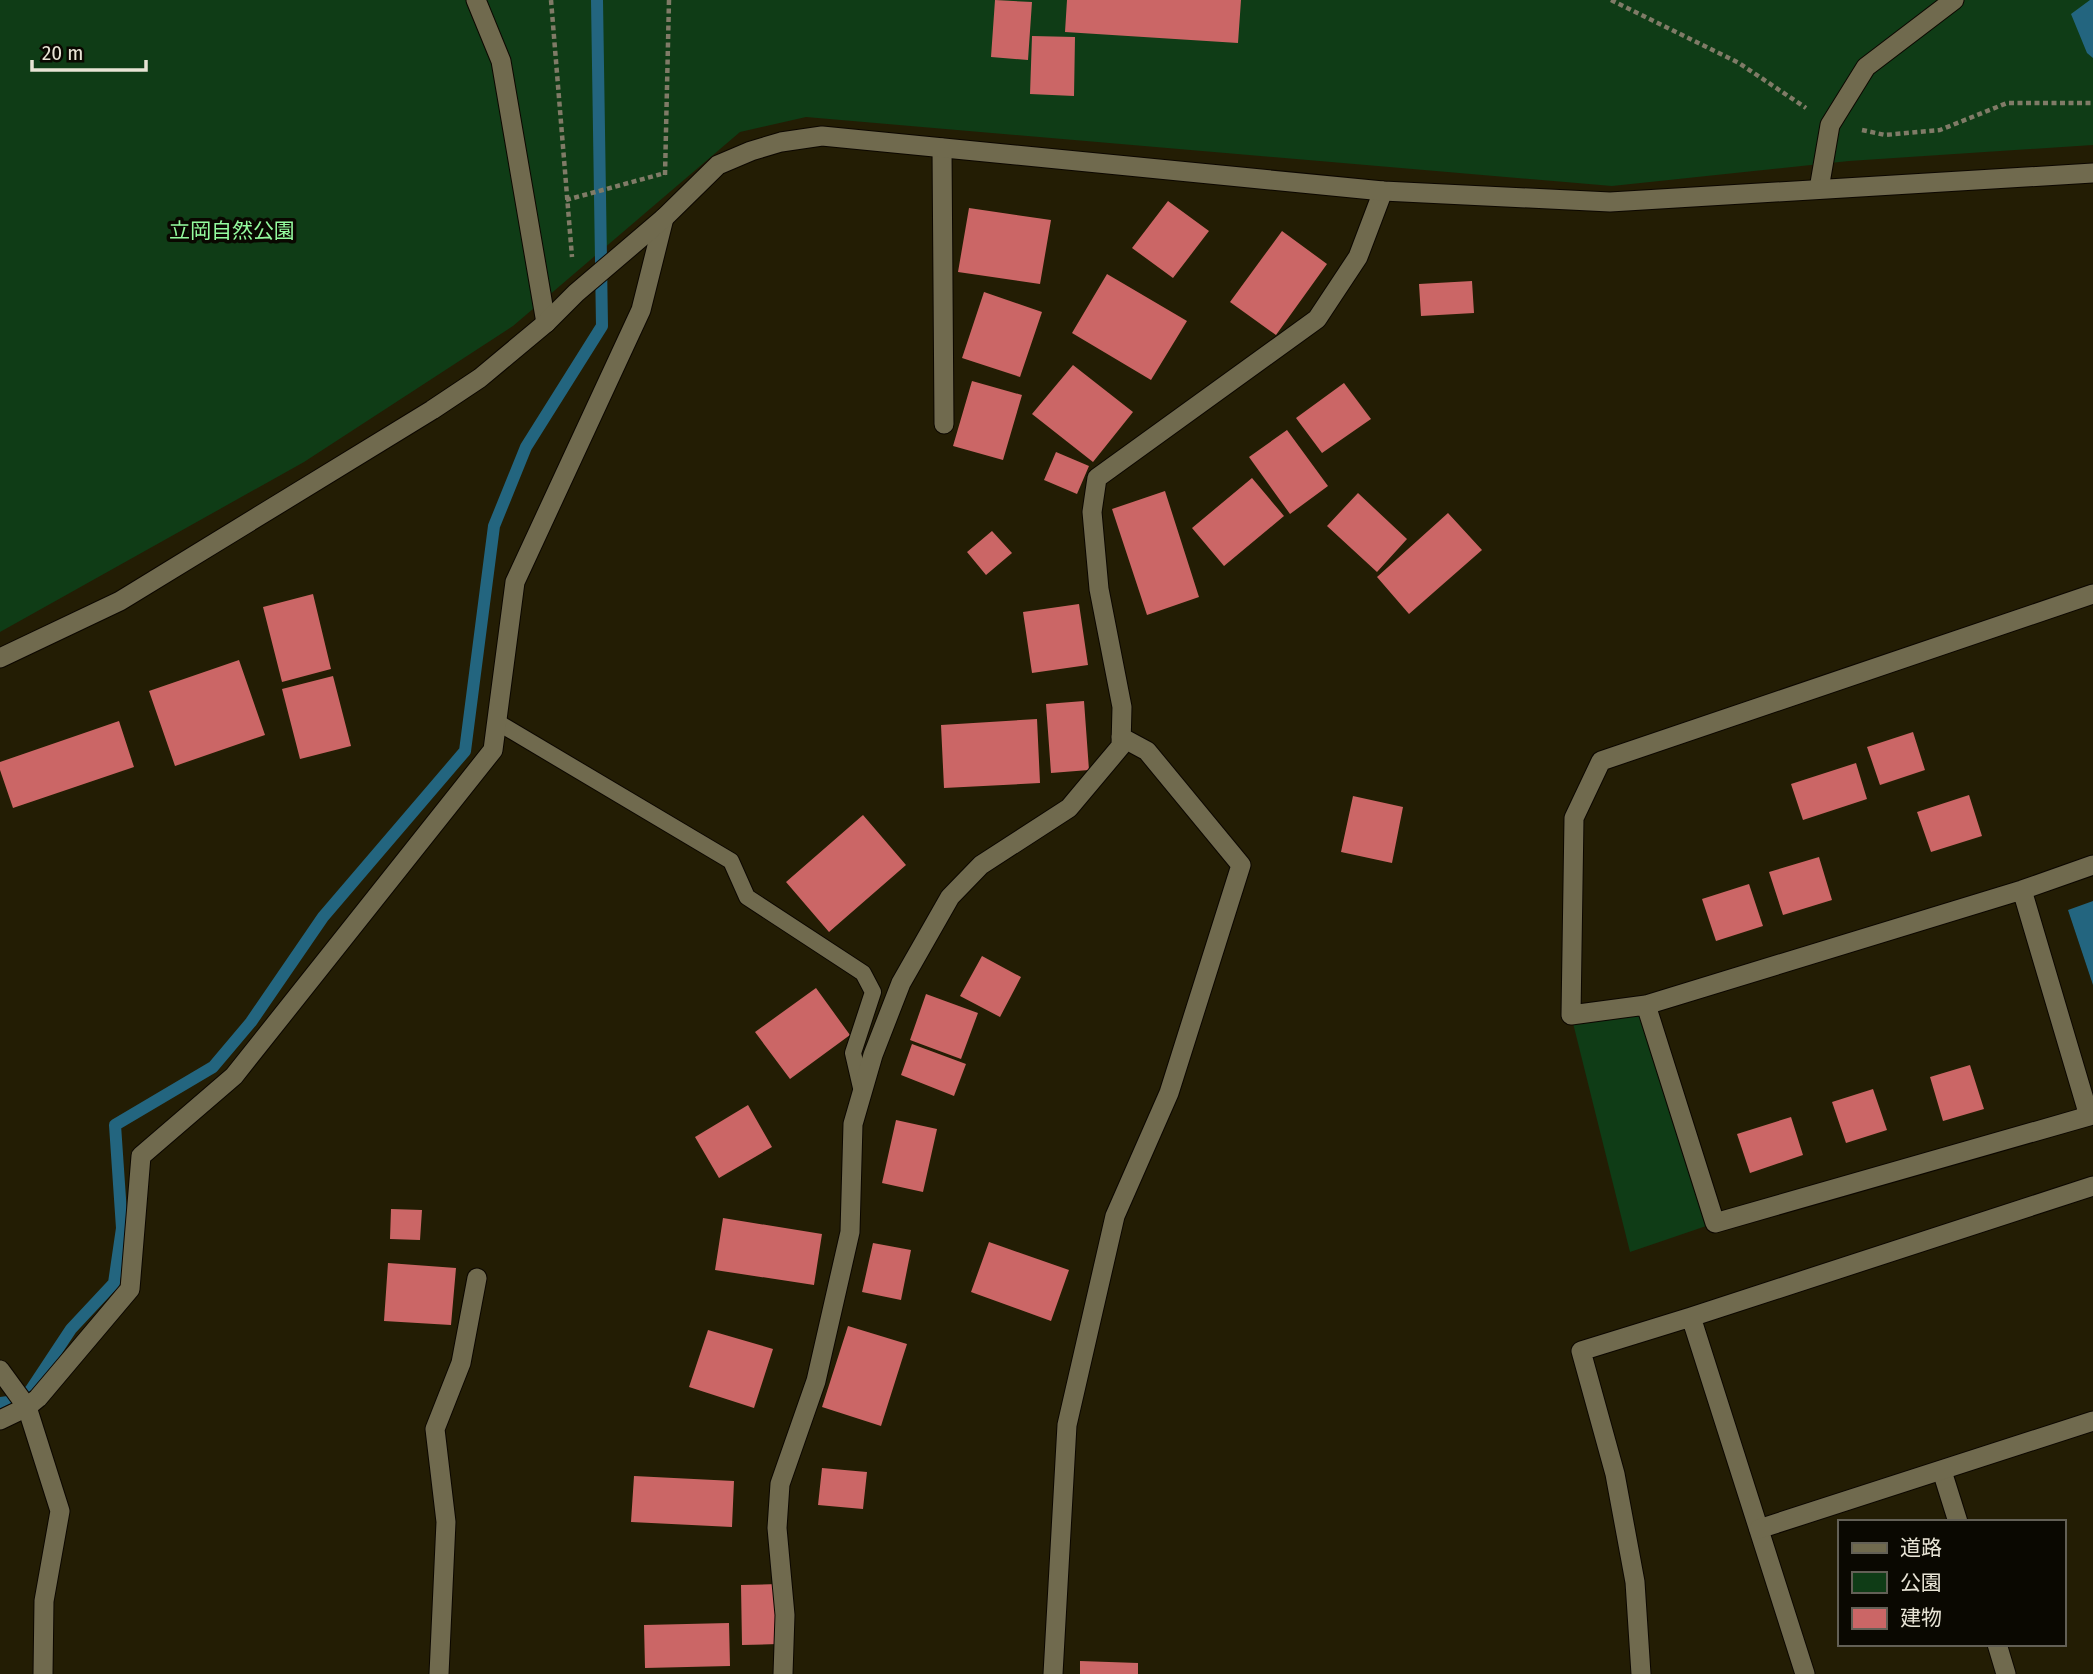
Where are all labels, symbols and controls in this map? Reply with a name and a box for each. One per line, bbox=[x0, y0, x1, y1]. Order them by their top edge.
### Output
scale bar bbox=[32, 28, 145, 72]
text: 20 m bbox=[42, 40, 83, 66]
park label: 立岡自然公園 bbox=[169, 218, 295, 244]
legend bbox=[1838, 1520, 2065, 1646]
text: 道路 bbox=[1900, 1535, 1942, 1561]
text: 公園 bbox=[1900, 1570, 1942, 1596]
text: 建物 bbox=[1900, 1605, 1942, 1631]

